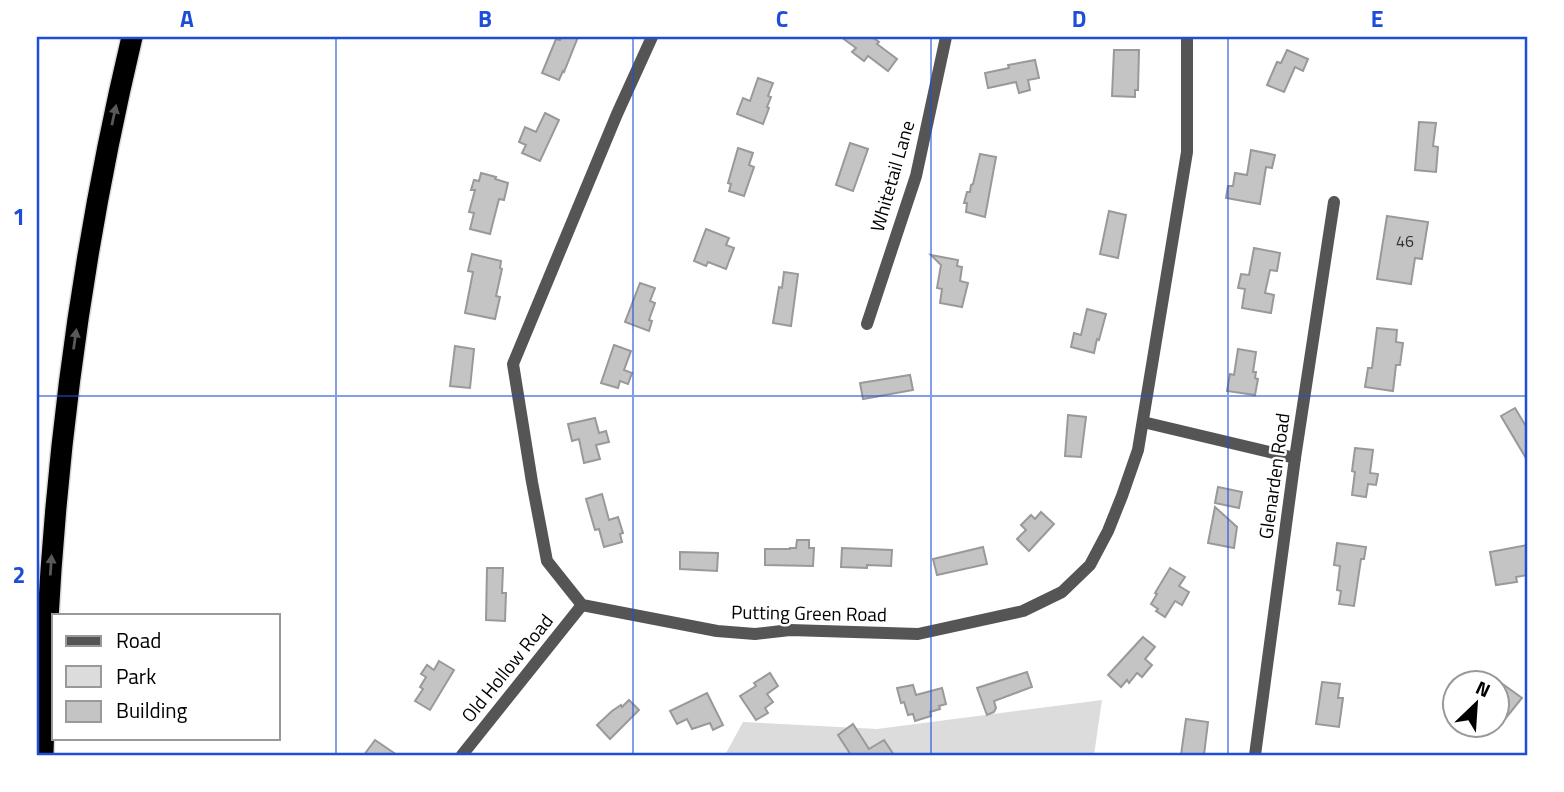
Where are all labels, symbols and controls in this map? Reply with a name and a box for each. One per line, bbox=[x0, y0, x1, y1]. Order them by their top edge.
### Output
text: A bbox=[180, 1, 194, 36]
text: B bbox=[478, 1, 492, 36]
text: C bbox=[776, 1, 788, 36]
text: D bbox=[1072, 1, 1086, 36]
text: E bbox=[1371, 1, 1383, 36]
one-way arrow bbox=[109, 104, 120, 126]
street label: Whitetail Lane bbox=[862, 117, 921, 235]
text: 1 bbox=[13, 199, 25, 234]
house number: 46 bbox=[1396, 229, 1414, 253]
one-way arrow bbox=[70, 327, 81, 349]
street label: Glenarden Road bbox=[1250, 411, 1297, 541]
one-way arrow bbox=[46, 553, 57, 575]
text: 2 bbox=[13, 557, 25, 592]
street label: Putting Green Road bbox=[731, 597, 887, 628]
street label: Old Hollow Road bbox=[454, 607, 560, 728]
legend bbox=[52, 614, 280, 740]
text: Road bbox=[116, 624, 161, 656]
text: Park bbox=[116, 660, 156, 692]
north arrow bbox=[1442, 670, 1512, 740]
text: N bbox=[1471, 672, 1495, 704]
text: Building bbox=[116, 694, 188, 726]

